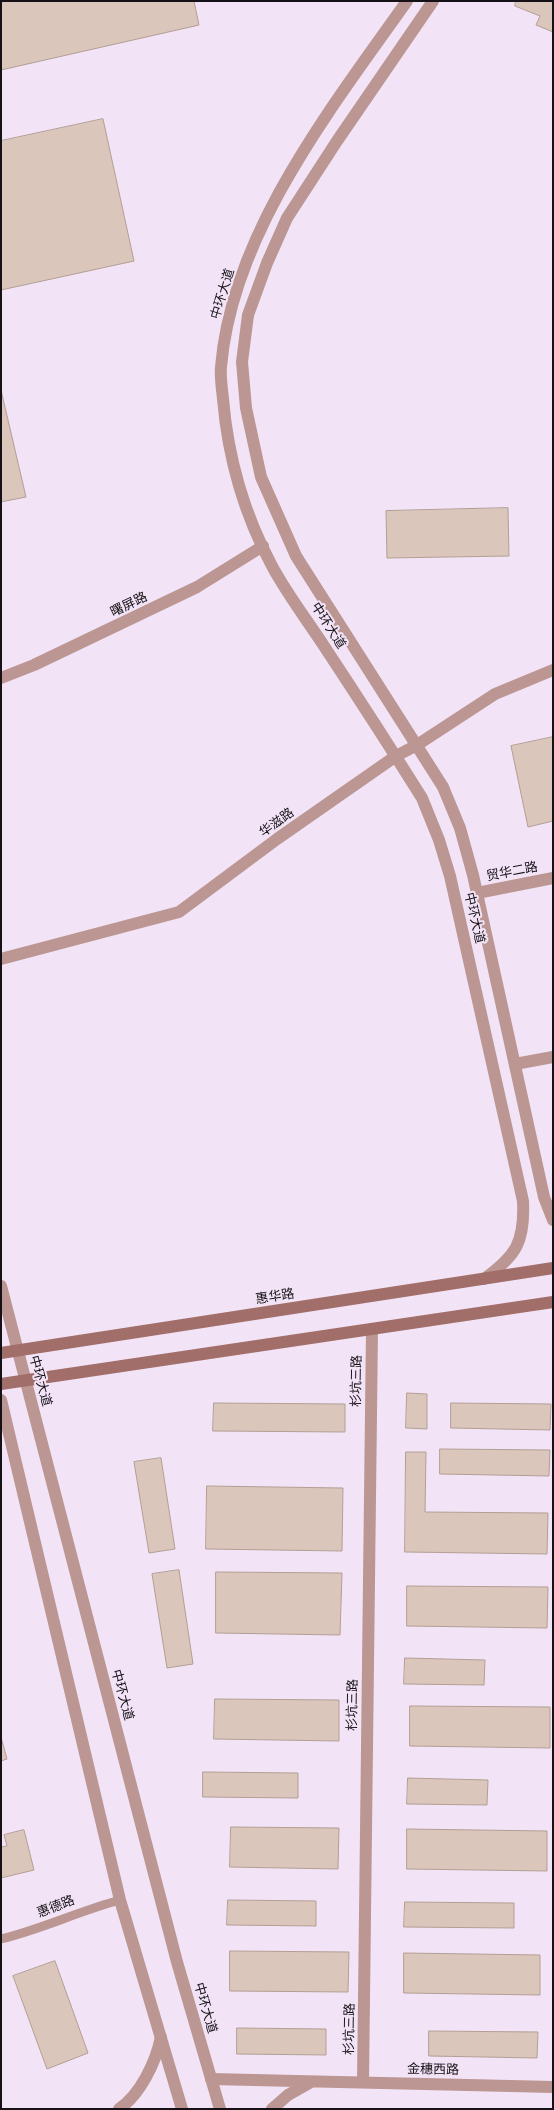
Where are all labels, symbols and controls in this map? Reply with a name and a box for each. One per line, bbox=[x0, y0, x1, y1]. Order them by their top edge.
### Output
street label: 中环大道 bbox=[208, 267, 238, 321]
street label: 曙屏路 bbox=[108, 589, 150, 621]
street label: 中环大道 bbox=[307, 600, 349, 652]
street label: 华滋路 bbox=[257, 805, 297, 841]
street label: 贸华二路 bbox=[485, 859, 539, 885]
street label: 中环大道 bbox=[461, 891, 487, 945]
street label: 惠华路 bbox=[255, 1286, 295, 1308]
street label: 中环大道 bbox=[26, 1354, 54, 1408]
street label: 杉坑三路 bbox=[349, 1355, 365, 1407]
street label: 中环大道 bbox=[108, 1668, 136, 1722]
street label: 杉坑三路 bbox=[345, 1679, 361, 1731]
street label: 惠德路 bbox=[35, 1893, 77, 1921]
street label: 中环大道 bbox=[190, 1981, 220, 2035]
street label: 杉坑三路 bbox=[342, 2003, 358, 2055]
street label: 金穗西路 bbox=[407, 2062, 459, 2078]

